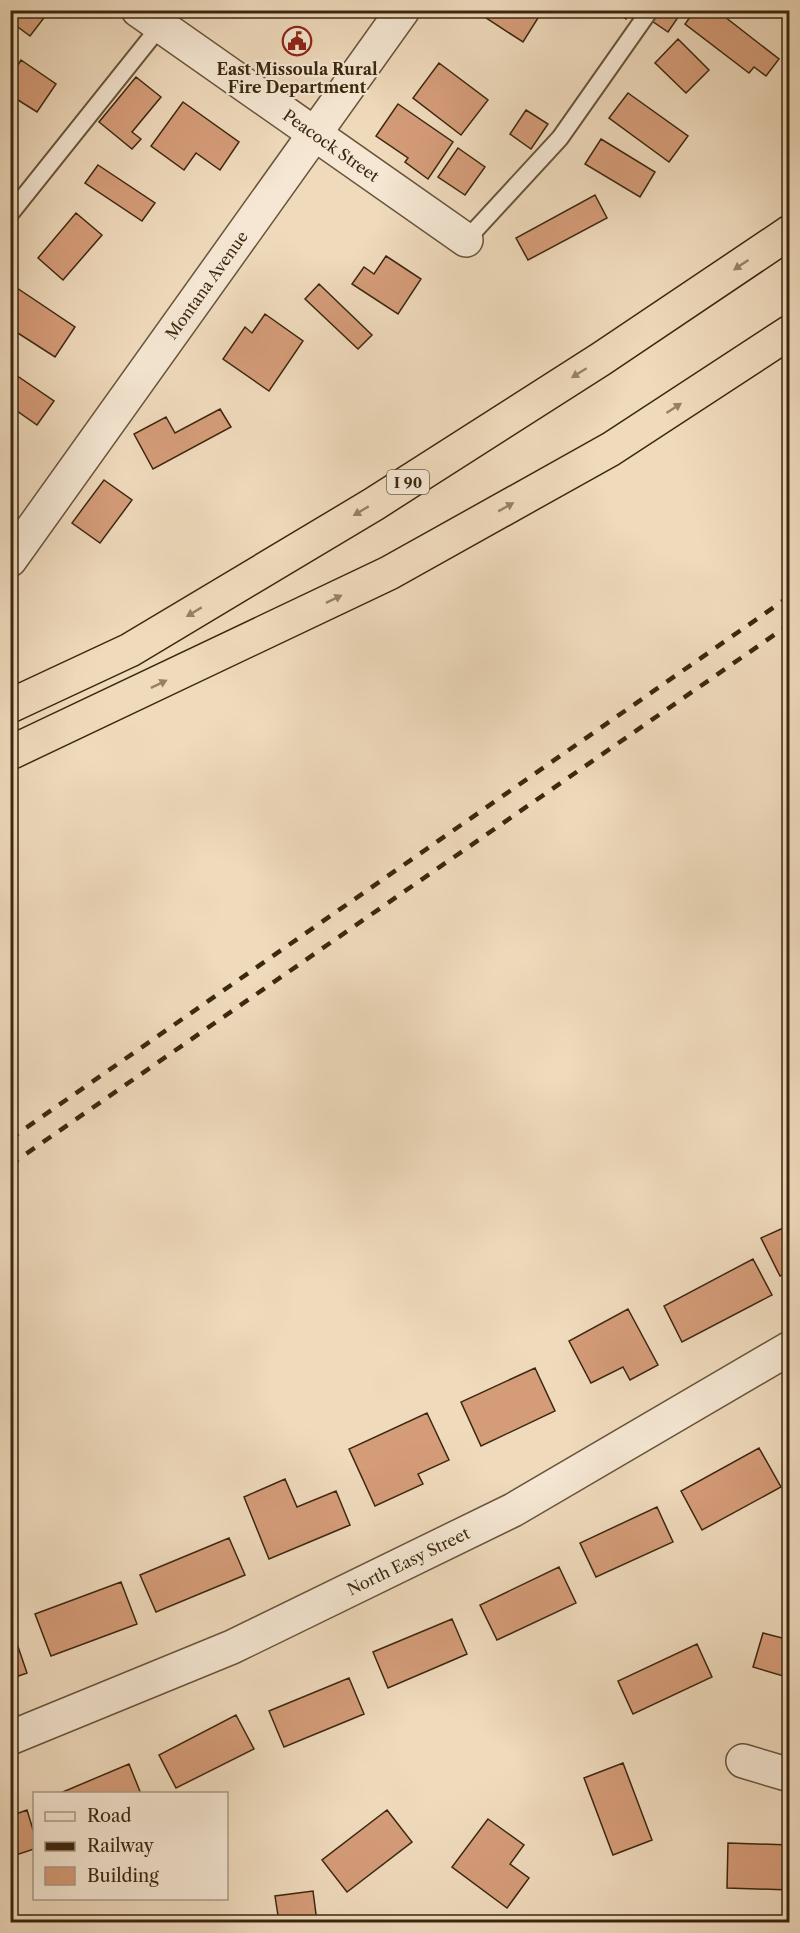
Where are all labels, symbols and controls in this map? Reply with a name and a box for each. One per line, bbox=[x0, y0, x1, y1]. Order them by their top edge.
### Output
public building icon: East Missoula Rural Fire Department bbox=[281, 25, 313, 57]
place label: East Missoula Rural Fire Department bbox=[216, 59, 378, 97]
street label: Peacock Street bbox=[279, 105, 383, 186]
street label: Montana Avenue bbox=[161, 227, 252, 343]
one-way arrow bbox=[733, 259, 749, 270]
one-way arrow bbox=[571, 368, 587, 379]
one-way arrow bbox=[666, 403, 682, 414]
road number: I 90 bbox=[387, 470, 429, 494]
one-way arrow bbox=[498, 503, 515, 513]
one-way arrow bbox=[353, 506, 369, 517]
one-way arrow bbox=[326, 594, 343, 604]
one-way arrow bbox=[186, 606, 202, 617]
one-way arrow bbox=[150, 679, 167, 688]
street label: North Easy Street bbox=[344, 1523, 473, 1599]
legend bbox=[33, 1792, 228, 1900]
text: Road bbox=[87, 1805, 132, 1827]
text: Railway bbox=[87, 1835, 155, 1857]
text: Building bbox=[87, 1865, 159, 1887]

